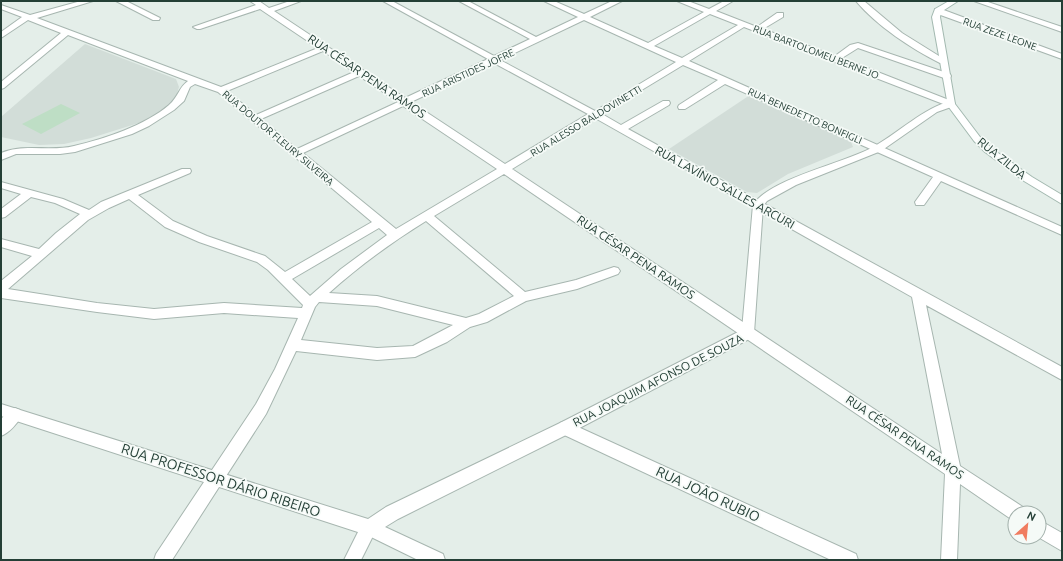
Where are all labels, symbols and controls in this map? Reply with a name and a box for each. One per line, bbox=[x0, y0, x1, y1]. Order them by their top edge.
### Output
street label: RUA ZEZE LEONE bbox=[962, 16, 1039, 53]
street label: RUA BARTOLOMEU BERNEJO bbox=[752, 23, 881, 81]
street label: RUA CÉSAR PENA RAMOS bbox=[306, 32, 428, 120]
street label: RUA ARISTIDES JOFRE bbox=[420, 47, 516, 99]
street label: RUA ALESSO BALDOVINETTI bbox=[528, 83, 644, 159]
street label: RUA BENEDETTO BONFIGLI bbox=[746, 86, 864, 146]
street label: RUA DOUTOR FLEURY SILVEIRA bbox=[220, 88, 336, 188]
street label: RUA ZILDA bbox=[975, 135, 1029, 182]
street label: RUA LAVÍNIO SALLES ARCURI bbox=[653, 143, 797, 231]
street label: RUA CÉSAR PENA RAMOS bbox=[575, 213, 697, 301]
street label: RUA JOAQUIM AFONSO DE SOUZA bbox=[571, 331, 746, 429]
street label: RUA CÉSAR PENA RAMOS bbox=[844, 393, 966, 481]
street label: RUA PROFESSOR DÁRIO RIBEIRO bbox=[119, 439, 323, 520]
street label: RUA JOÃO RUBIO bbox=[653, 462, 763, 525]
north arrow bbox=[1007, 505, 1047, 545]
text: N bbox=[1025, 509, 1038, 523]

